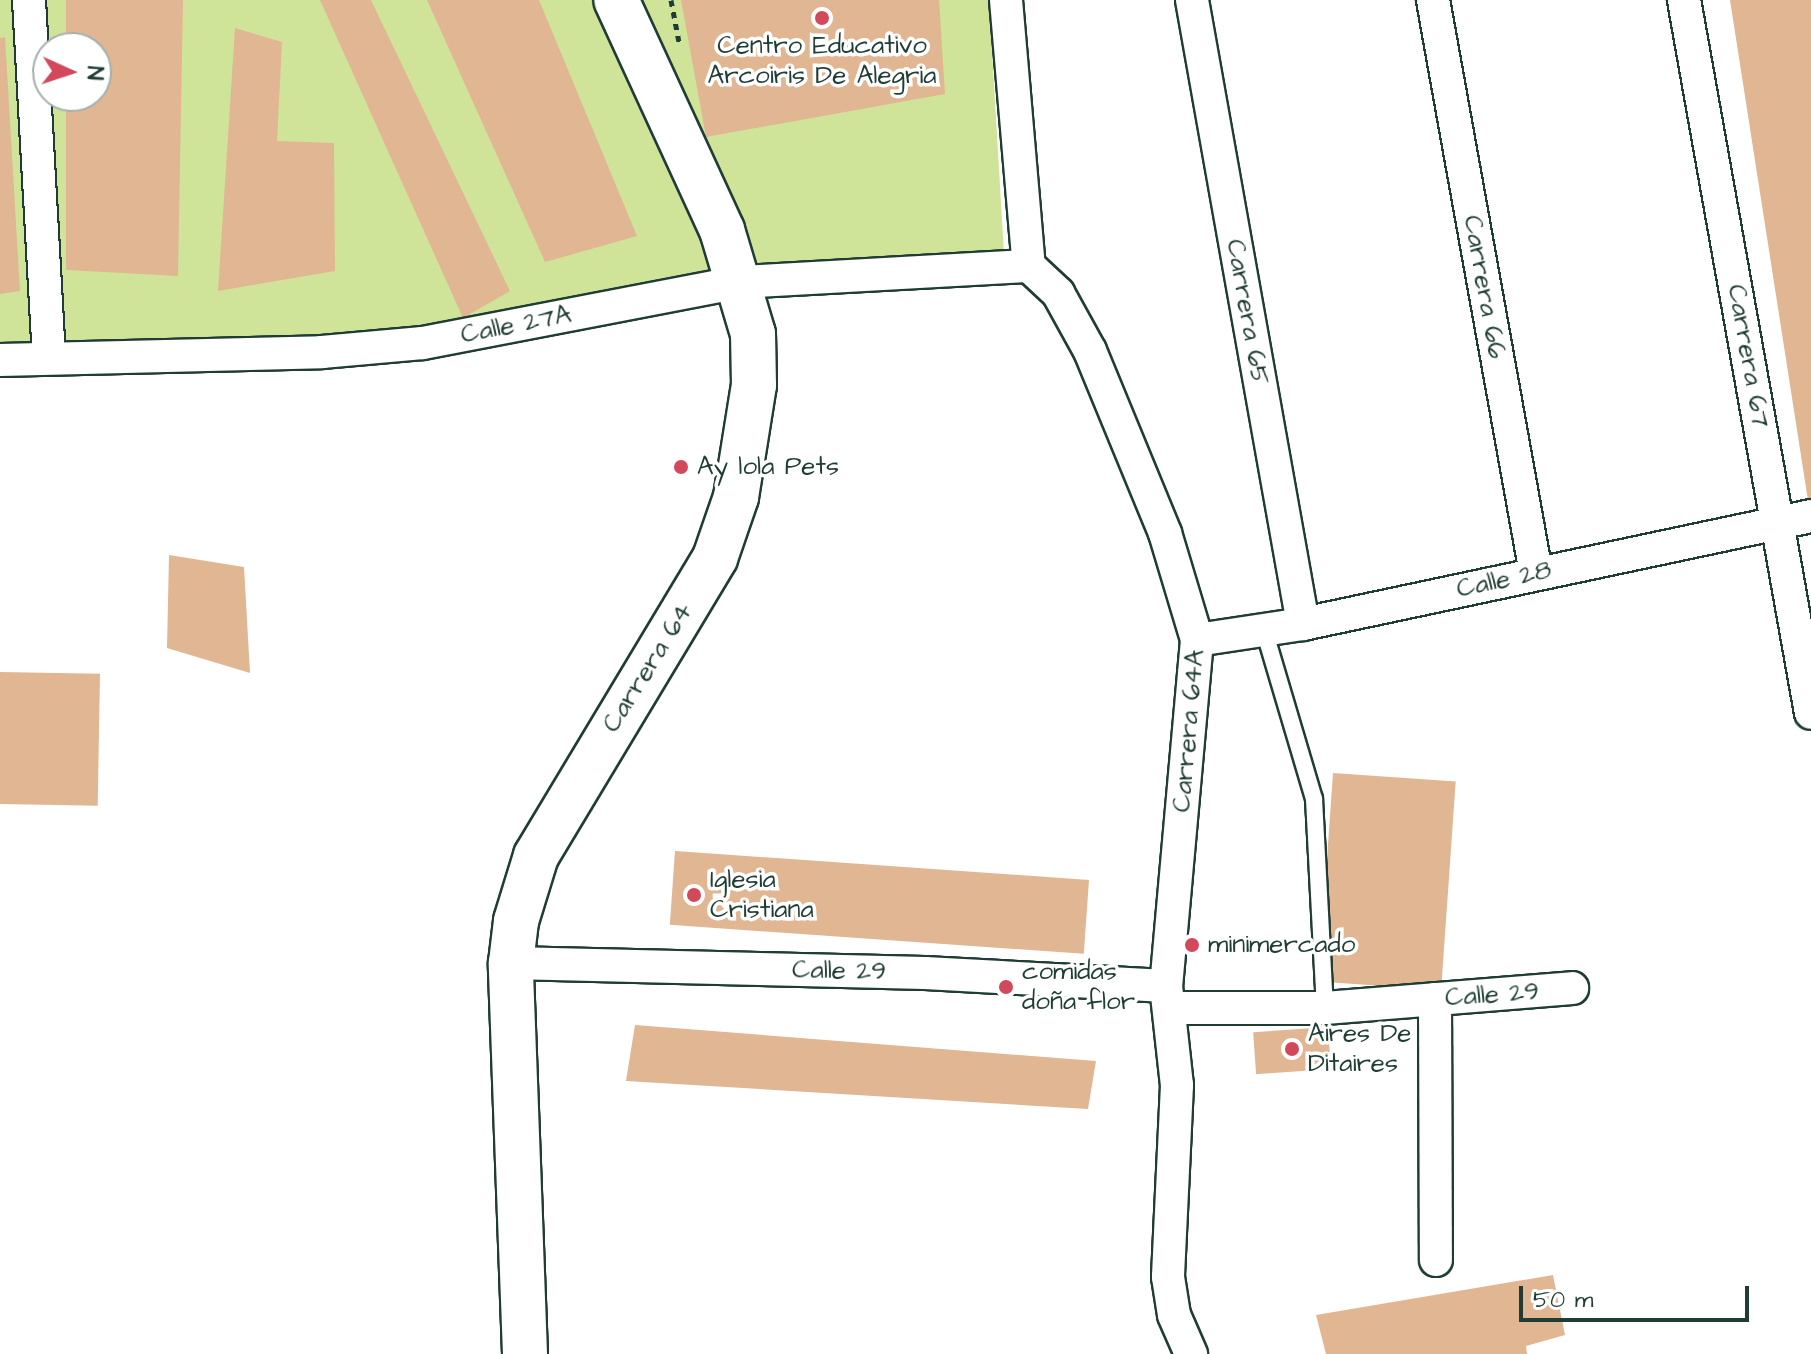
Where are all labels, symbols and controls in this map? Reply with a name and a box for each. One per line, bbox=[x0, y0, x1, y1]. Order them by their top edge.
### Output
marker: Centro Educativo Arcoiris De Alegria bbox=[813, 9, 831, 27]
place label: Centro Educativo Arcoiris De Alegria bbox=[708, 30, 936, 92]
north arrow bbox=[32, 32, 112, 112]
text: N bbox=[79, 65, 110, 81]
street label: Carrera 66 bbox=[1456, 213, 1512, 361]
street label: Carrera 65 bbox=[1219, 237, 1275, 387]
street label: Carrera 67 bbox=[1720, 282, 1776, 430]
street label: Calle 27A bbox=[458, 299, 574, 351]
place label: Ay lola Pets bbox=[697, 451, 839, 483]
marker: Ay lola Pets bbox=[672, 458, 690, 476]
street label: Calle 28 bbox=[1454, 555, 1554, 605]
street label: Carrera 64 bbox=[596, 598, 700, 738]
street label: Carrera 64A bbox=[1166, 648, 1212, 814]
place label: Iglesia Cristiana bbox=[710, 864, 814, 926]
marker: Iglesia Cristiana bbox=[685, 886, 703, 904]
place label: minimercado bbox=[1208, 929, 1355, 961]
marker: minimercado bbox=[1183, 936, 1201, 954]
street label: Calle 29 bbox=[792, 955, 886, 987]
place label: comidas doña flor bbox=[1022, 956, 1135, 1018]
street label: Calle 29 bbox=[1444, 976, 1540, 1014]
marker: comidas doña flor bbox=[997, 978, 1015, 996]
place label: Aires De Ditaires bbox=[1308, 1018, 1411, 1080]
marker: Aires De Ditaires bbox=[1283, 1040, 1301, 1058]
scale bar bbox=[1523, 1270, 1753, 1320]
text: 50 m bbox=[1533, 1283, 1593, 1317]

